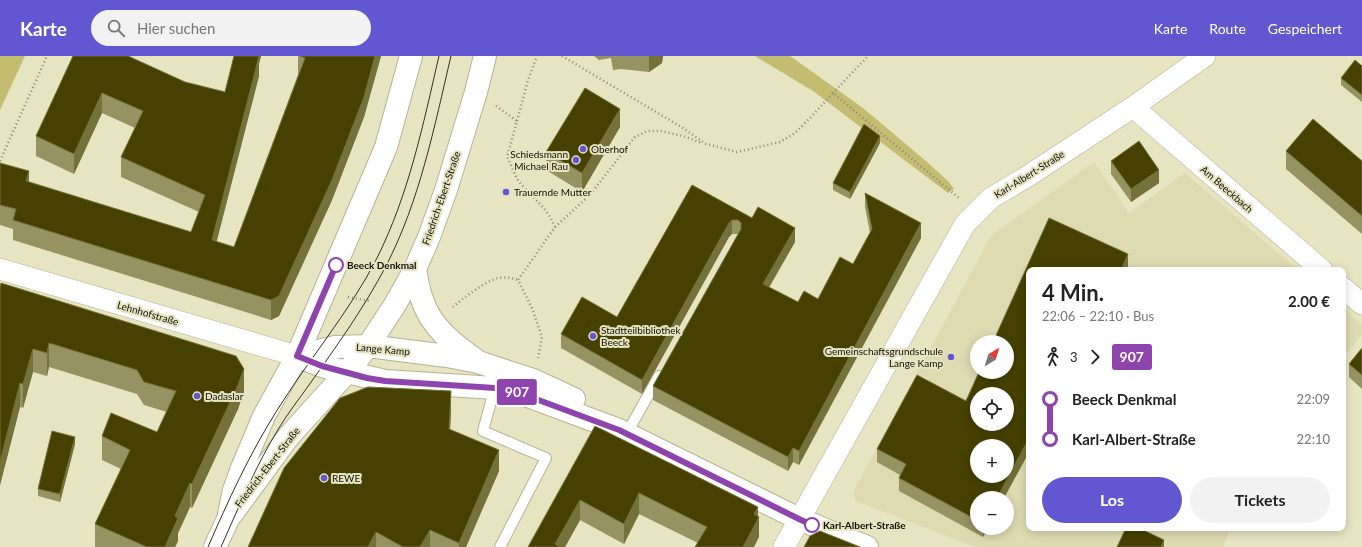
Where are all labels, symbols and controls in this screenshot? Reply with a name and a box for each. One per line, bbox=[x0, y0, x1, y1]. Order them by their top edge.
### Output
search box bbox=[91, 10, 371, 46]
text: Karte bbox=[20, 17, 67, 40]
icon: search bbox=[105, 17, 127, 39]
text: Hier suchen bbox=[137, 19, 215, 37]
text: Karte bbox=[1154, 20, 1187, 37]
text: Route bbox=[1209, 20, 1246, 37]
text: Gespeichert bbox=[1268, 20, 1342, 37]
place label: Oberhof bbox=[591, 143, 629, 155]
marker: Oberhof bbox=[578, 144, 588, 154]
place label: Schiedsmann Michael Rau bbox=[510, 148, 568, 172]
street label: Karl-Albert-Straße bbox=[992, 148, 1066, 200]
street label: Friedrich-Ebert-Straße bbox=[419, 150, 463, 246]
marker: Schiedsmann Michael Rau bbox=[571, 155, 581, 165]
street label: Am Beeckbach bbox=[1198, 163, 1256, 215]
place label: Trauernde Mutter bbox=[514, 186, 592, 198]
marker: Trauernde Mutter bbox=[501, 187, 511, 197]
marker: Beeck Denkmal bbox=[328, 257, 344, 273]
place label: Beeck Denkmal bbox=[347, 259, 417, 271]
text: 4 Min. bbox=[1042, 279, 1104, 306]
text: 2.00 € bbox=[1288, 292, 1330, 310]
street label: Lehnhofstraße bbox=[116, 298, 180, 328]
text: 22:06 – 22:10 · Bus bbox=[1042, 308, 1154, 324]
place label: Stadtteilbibliothek Beeck bbox=[601, 324, 682, 348]
marker: Stadtteilbibliothek Beeck bbox=[588, 331, 598, 341]
north arrow bbox=[970, 335, 1014, 379]
map controls bbox=[970, 335, 1014, 535]
street label: Lange Kamp bbox=[356, 341, 411, 357]
place label: Gemeinschaftsgrundschule Lange Kamp bbox=[825, 345, 943, 369]
icon: walk bbox=[1042, 346, 1064, 368]
icon: forward bbox=[1084, 346, 1106, 368]
text: 907 bbox=[1120, 348, 1144, 365]
text: 3 bbox=[1070, 349, 1078, 365]
marker: Gemeinschaftsgrundschule Lange Kamp bbox=[946, 352, 956, 362]
line badge: 907 bbox=[494, 379, 540, 405]
text: 907 bbox=[505, 383, 529, 400]
button: locate bbox=[970, 387, 1014, 431]
place label: Dadaslar bbox=[205, 390, 244, 402]
text: Beeck Denkmal bbox=[1072, 390, 1176, 408]
marker: Dadaslar bbox=[192, 391, 202, 401]
text: 22:09 bbox=[1297, 391, 1330, 407]
street label: Friedrich-Ebert-Straße bbox=[232, 425, 302, 509]
text: Karl-Albert-Straße bbox=[1072, 430, 1196, 448]
text: 22:10 bbox=[1297, 431, 1330, 447]
button: + bbox=[970, 439, 1014, 483]
place label: REWE bbox=[332, 472, 360, 484]
marker: REWE bbox=[319, 473, 329, 483]
button: Los bbox=[1042, 477, 1182, 523]
button: Tickets bbox=[1190, 477, 1330, 523]
button: − bbox=[970, 491, 1014, 535]
marker: Karl-Albert-Straße bbox=[804, 517, 820, 533]
place label: Karl-Albert-Straße bbox=[823, 519, 906, 531]

